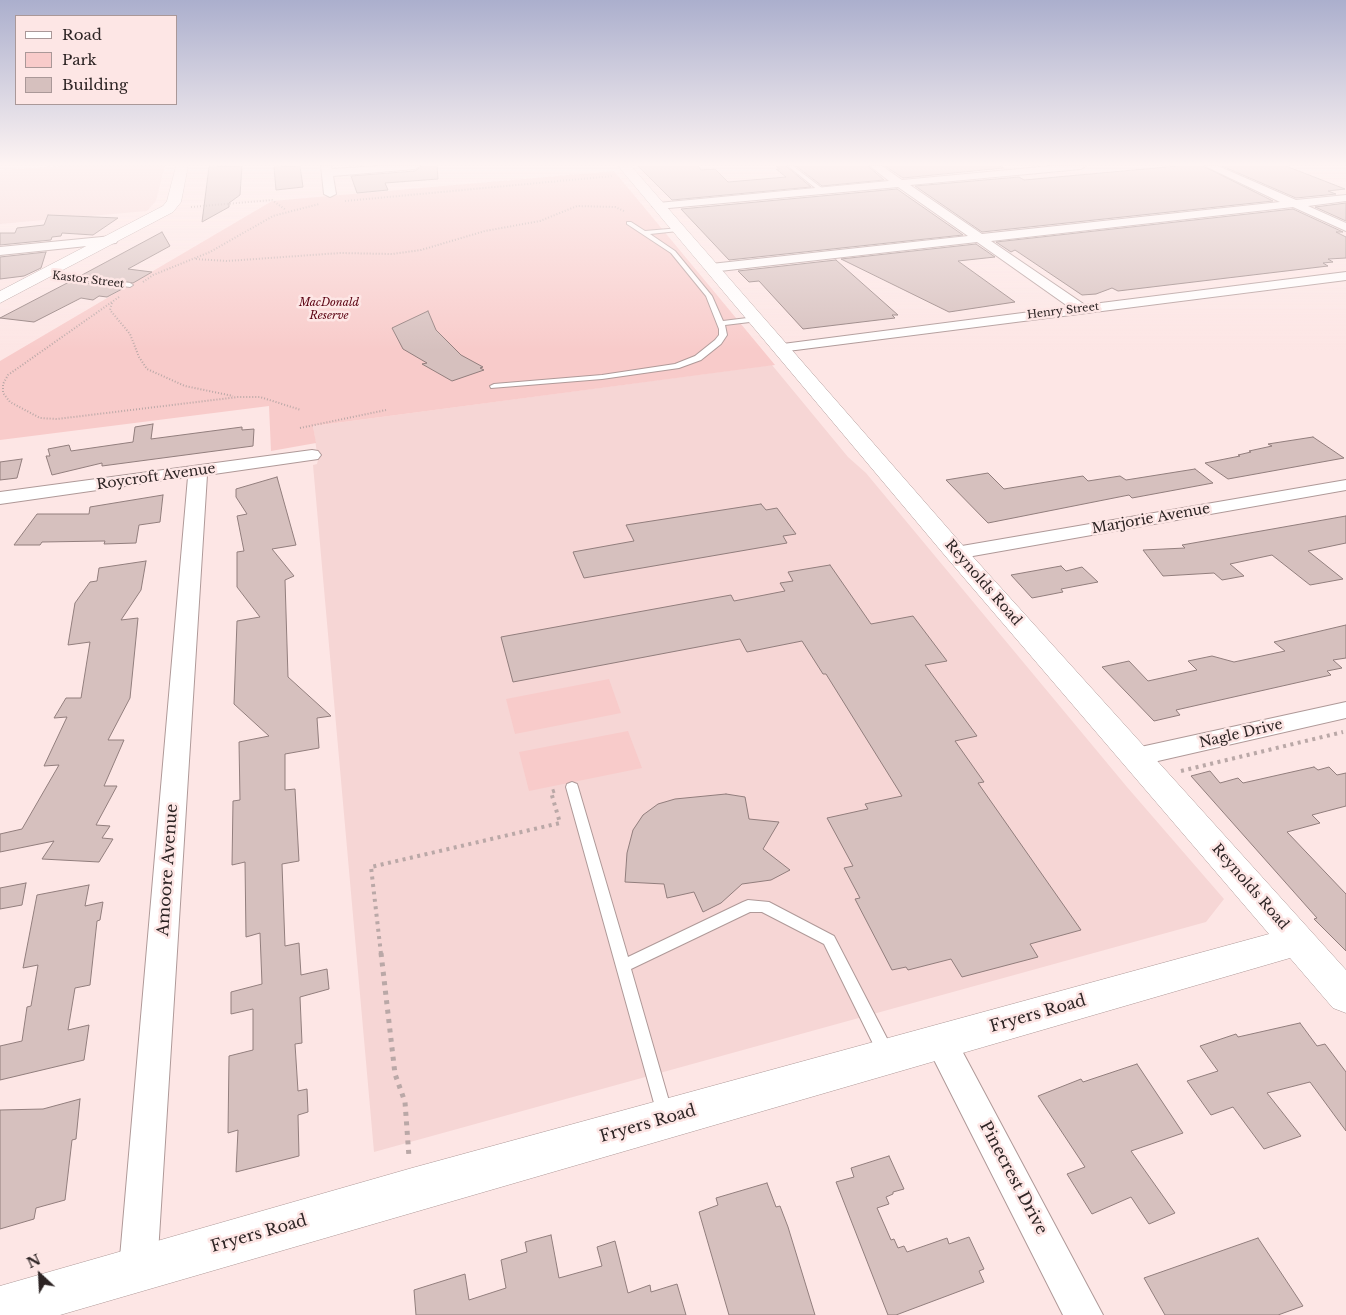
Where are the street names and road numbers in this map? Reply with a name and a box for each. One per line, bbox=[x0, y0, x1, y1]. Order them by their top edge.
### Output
street label: Kastor Street bbox=[51, 269, 125, 291]
street label: Henry Street bbox=[1026, 300, 1100, 322]
street label: Roycroft Avenue bbox=[95, 460, 217, 494]
street label: Marjorie Avenue bbox=[1090, 500, 1212, 538]
street label: Reynolds Road bbox=[941, 537, 1025, 629]
street label: Nagle Drive bbox=[1198, 716, 1284, 752]
street label: Amoore Avenue bbox=[154, 803, 182, 937]
street label: Reynolds Road bbox=[1208, 841, 1292, 933]
street label: Fryers Road bbox=[988, 991, 1088, 1037]
street label: Fryers Road bbox=[598, 1101, 698, 1147]
street label: Pinecrest Drive bbox=[975, 1118, 1051, 1238]
street label: Fryers Road bbox=[209, 1211, 309, 1257]

